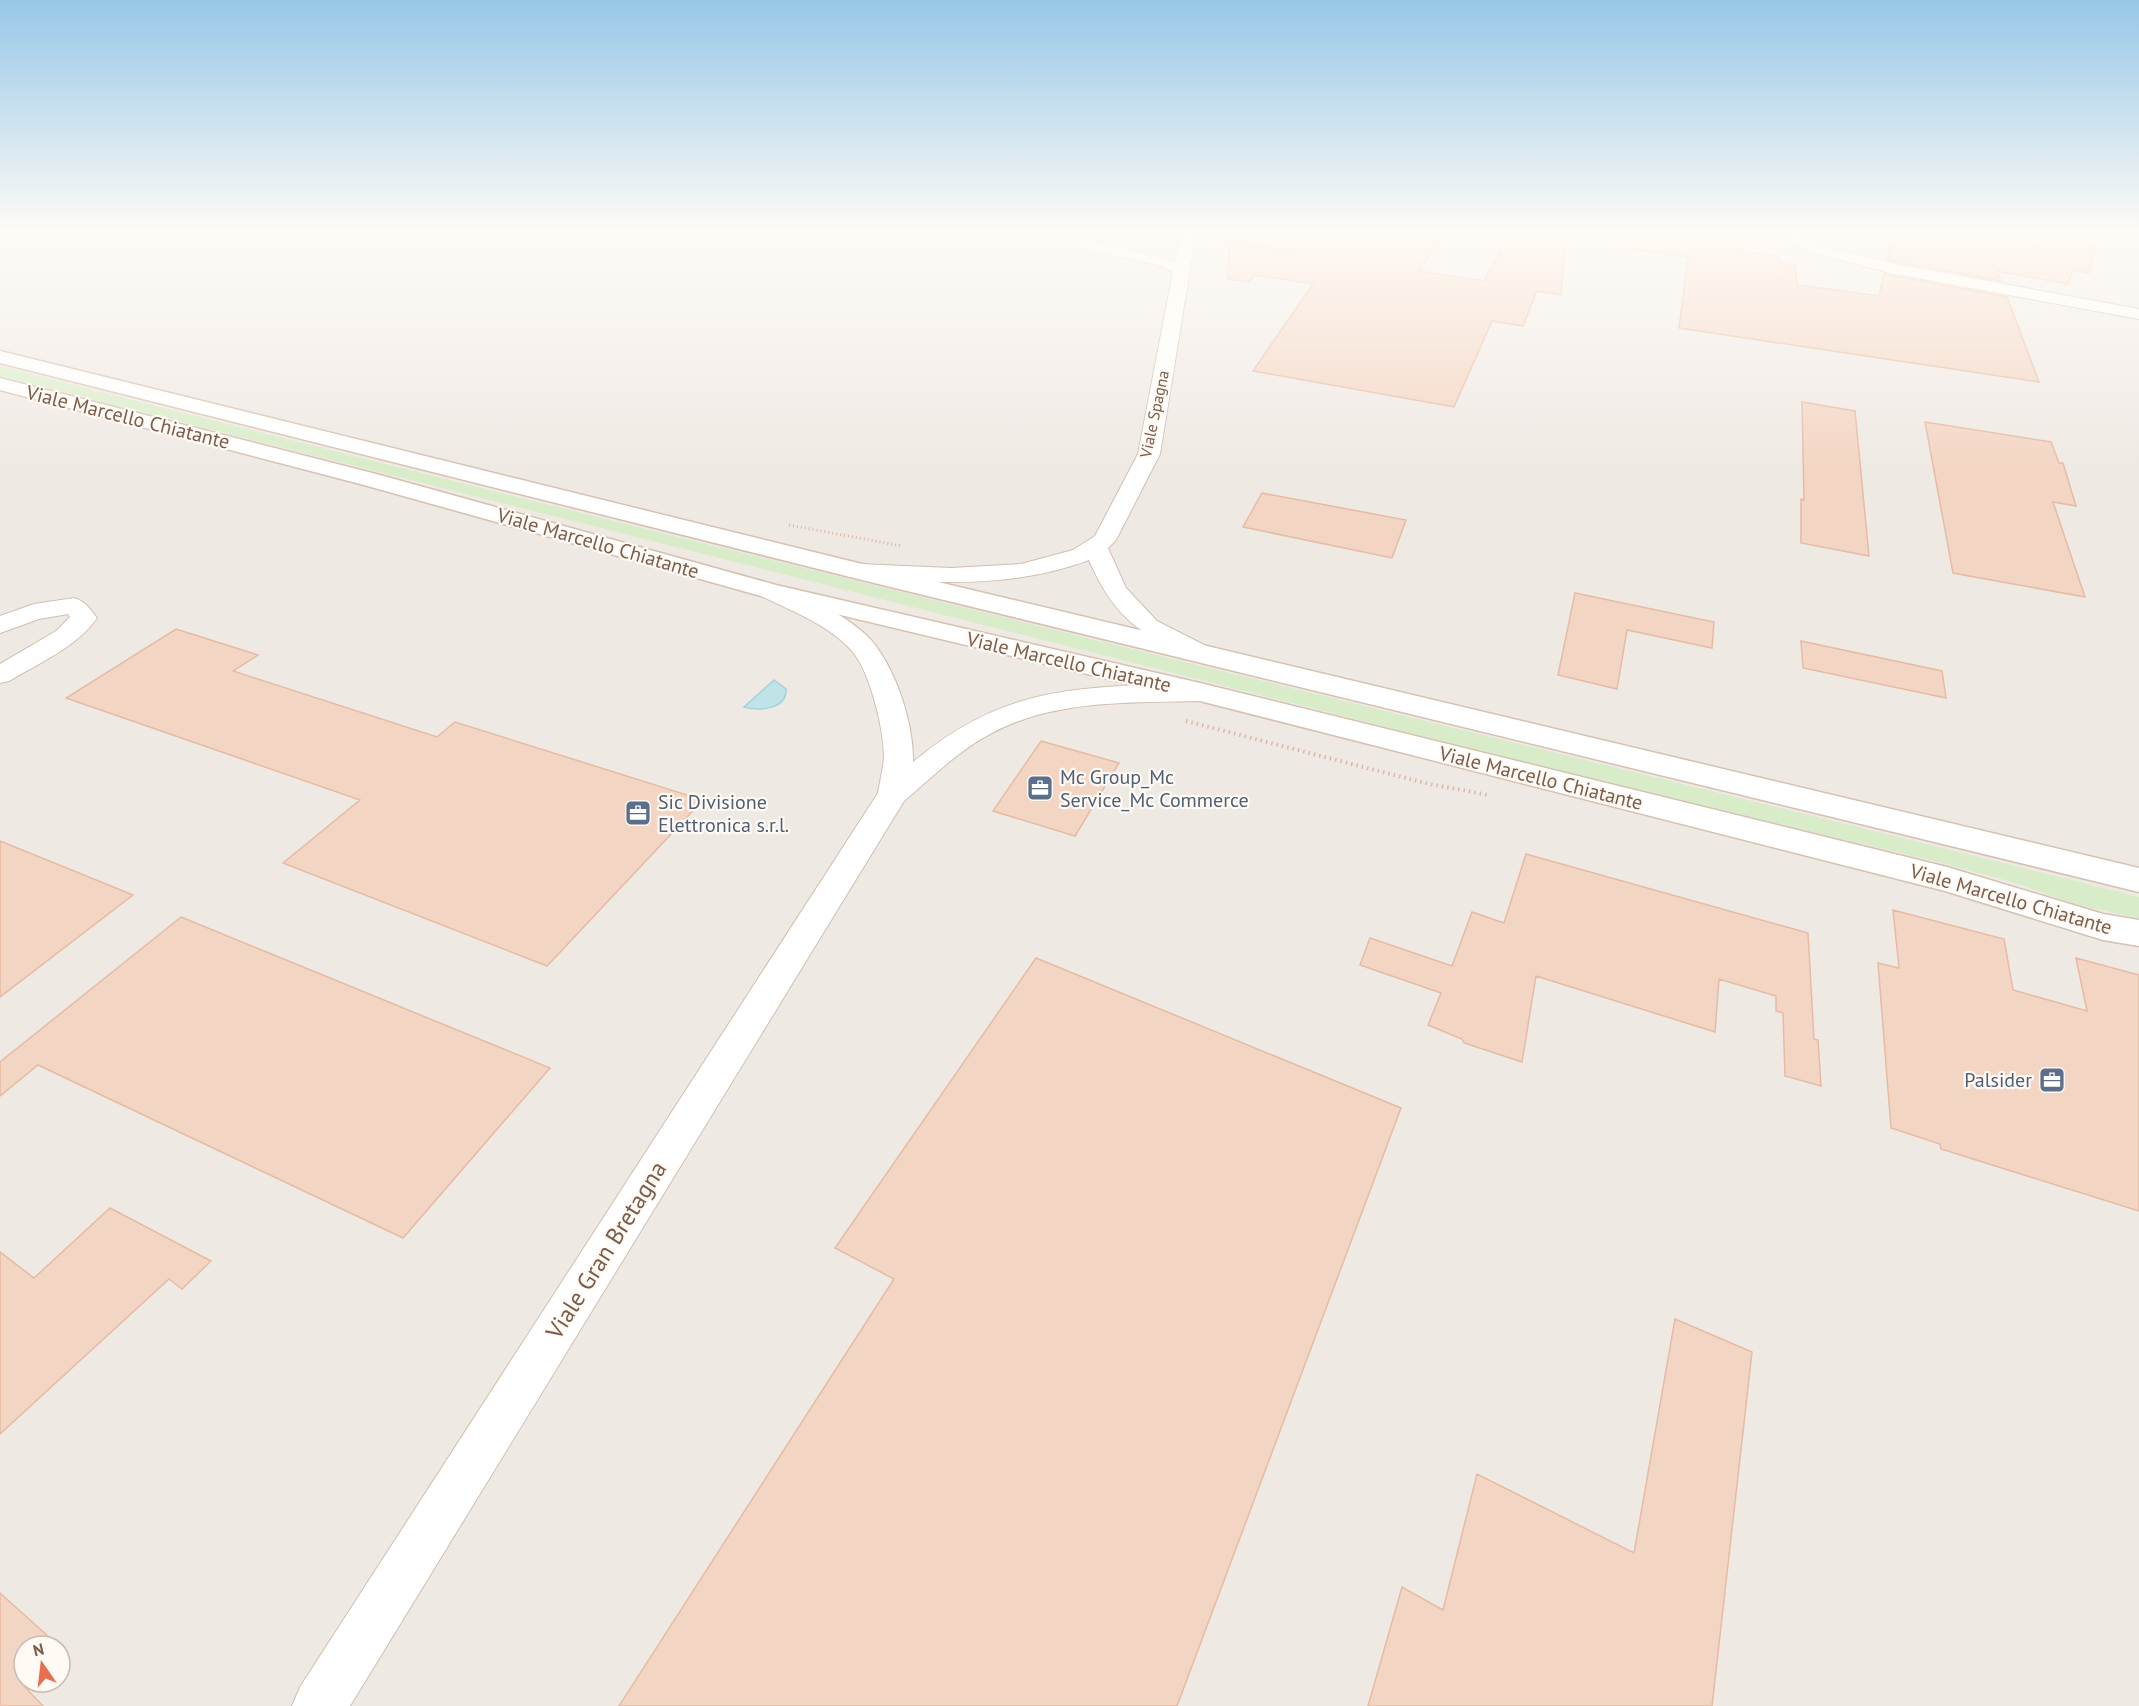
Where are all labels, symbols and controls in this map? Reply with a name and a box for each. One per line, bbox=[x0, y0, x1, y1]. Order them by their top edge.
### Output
street label: Viale Spagna bbox=[1135, 369, 1173, 460]
street label: Viale Marcello Chiatante bbox=[22, 379, 233, 455]
street label: Viale Marcello Chiatante bbox=[493, 501, 702, 584]
street label: Viale Marcello Chiatante bbox=[963, 626, 1174, 698]
street label: Viale Marcello Chiatante bbox=[1435, 740, 1646, 816]
place label: Mc Group_Mc Service_Mc Commerce bbox=[1060, 764, 1249, 813]
office icon: Mc Group_Mc Service_Mc Commerce bbox=[1025, 773, 1055, 803]
place label: Sic Divisione Elettronica s.r.l. bbox=[658, 789, 789, 838]
office icon: Sic Divisione Elettronica s.r.l. bbox=[623, 798, 653, 828]
street label: Viale Marcello Chiatante bbox=[1906, 857, 2115, 940]
office icon: Palsider bbox=[2037, 1065, 2067, 1095]
place label: Palsider bbox=[1964, 1067, 2032, 1093]
street label: Viale Gran Bretagna bbox=[538, 1155, 673, 1346]
north arrow bbox=[12, 1634, 72, 1694]
text: N bbox=[31, 1638, 46, 1660]

